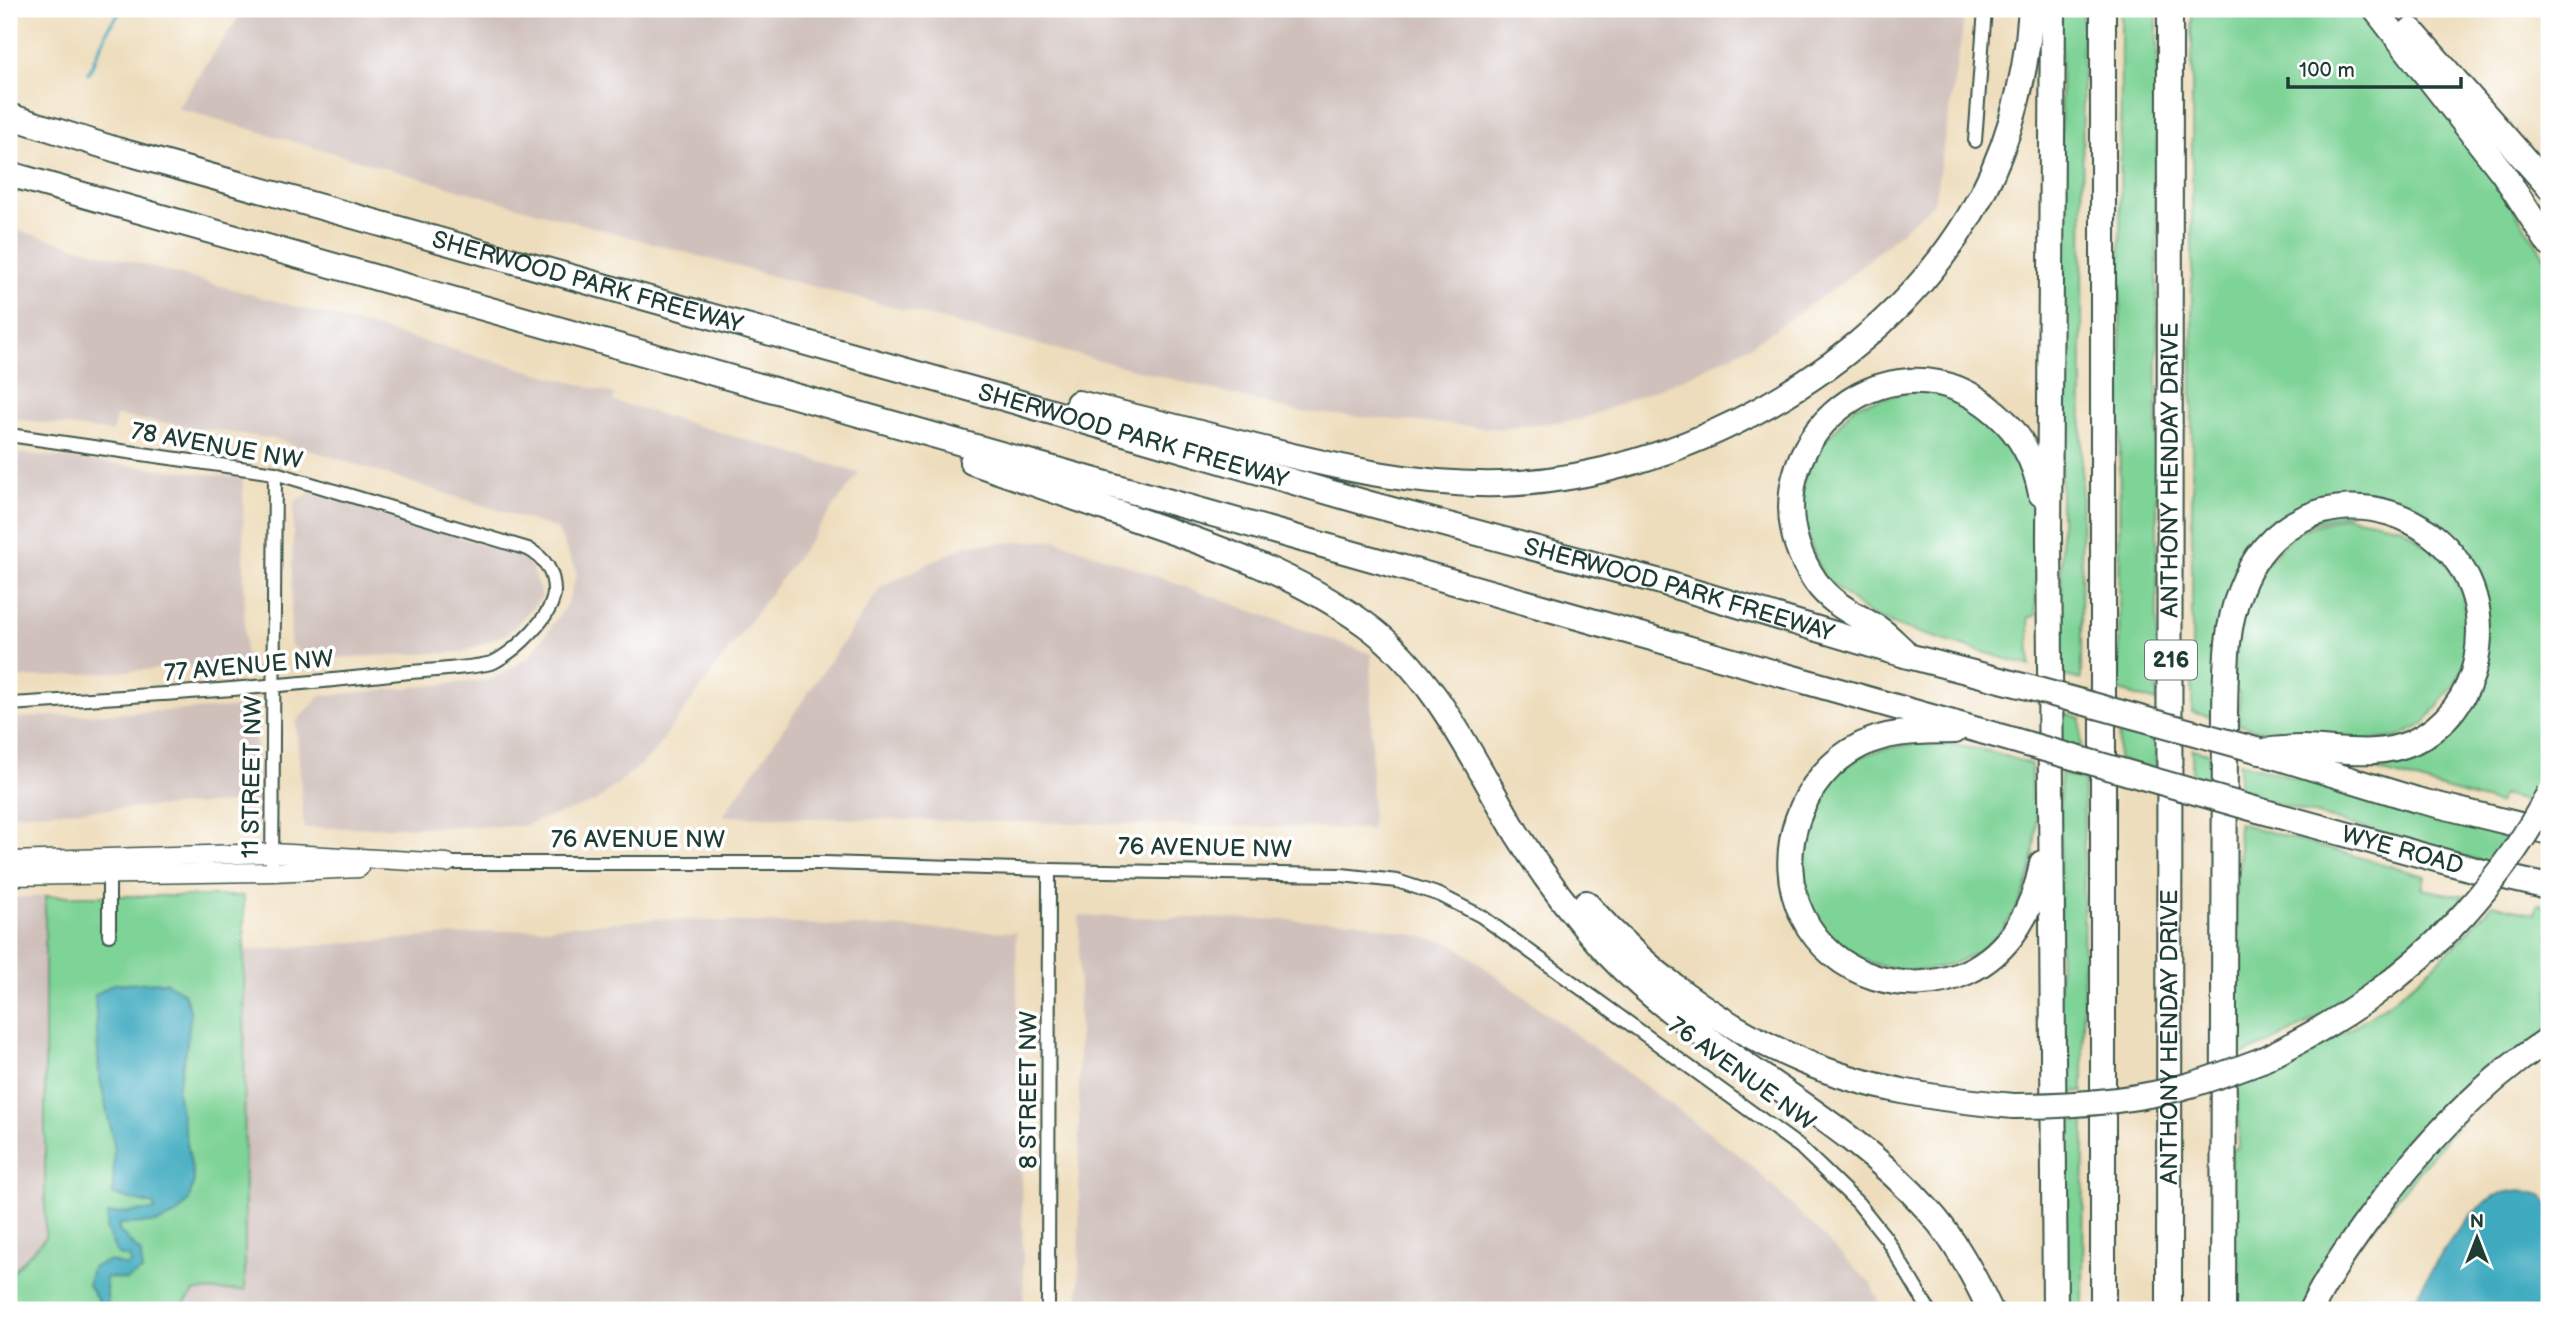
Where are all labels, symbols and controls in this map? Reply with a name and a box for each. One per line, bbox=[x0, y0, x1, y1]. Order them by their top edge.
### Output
scale bar bbox=[2288, 46, 2462, 90]
text: 100 m bbox=[2299, 58, 2355, 83]
street label: SHERWOOD PARK FREEWAY bbox=[429, 224, 747, 339]
street label: ANTHONY HENDAY DRIVE bbox=[2155, 322, 2184, 618]
street label: SHERWOOD PARK FREEWAY bbox=[975, 377, 1293, 494]
street label: 78 AVENUE NW bbox=[129, 417, 305, 475]
street label: SHERWOOD PARK FREEWAY bbox=[1521, 531, 1839, 648]
road number: 216 bbox=[2145, 640, 2197, 680]
street label: 77 AVENUE NW bbox=[163, 644, 335, 688]
street label: 11 STREET NW bbox=[236, 695, 268, 859]
street label: WYE ROAD bbox=[2338, 819, 2467, 880]
street label: 76 AVENUE NW bbox=[551, 825, 725, 854]
street label: 76 AVENUE NW bbox=[1118, 832, 1292, 864]
street label: ANTHONY HENDAY DRIVE bbox=[2155, 889, 2184, 1185]
street label: 8 STREET NW bbox=[1014, 1011, 1043, 1169]
street label: 76 AVENUE NW bbox=[1663, 1011, 1821, 1137]
north arrow bbox=[2442, 1204, 2512, 1274]
text: N bbox=[2470, 1211, 2484, 1234]

